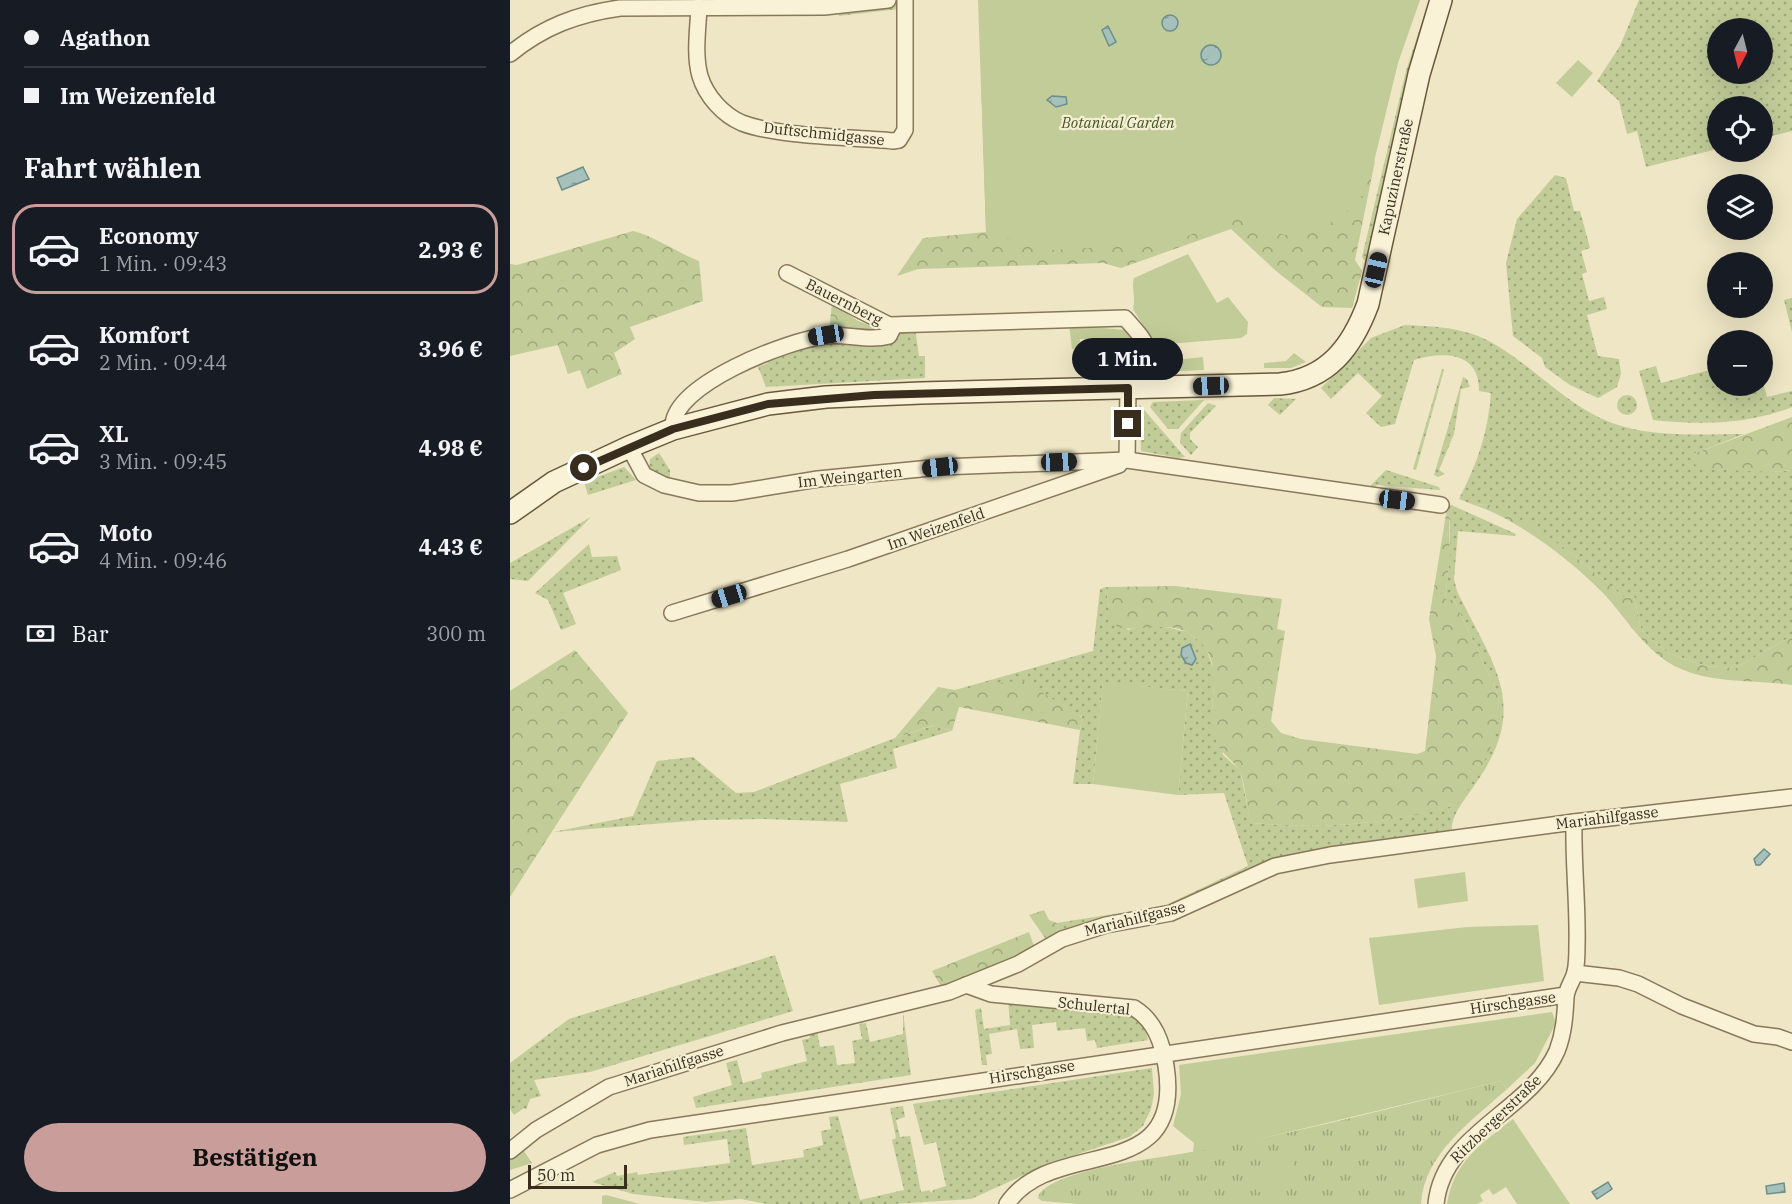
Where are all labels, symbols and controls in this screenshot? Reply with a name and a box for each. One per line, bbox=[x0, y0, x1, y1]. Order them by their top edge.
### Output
north arrow bbox=[1707, 18, 1773, 84]
map controls bbox=[1707, 18, 1773, 396]
text: Agathon bbox=[60, 23, 150, 52]
text: Im Weizenfeld bbox=[60, 81, 216, 110]
button: locate bbox=[1707, 96, 1773, 162]
park label: Botanical Garden bbox=[1061, 113, 1175, 132]
street label: Kapuzinerstraße bbox=[1374, 117, 1417, 237]
street label: Duftschmidgasse bbox=[763, 118, 886, 149]
text: Fahrt wählen bbox=[24, 150, 201, 185]
button: layers bbox=[1707, 174, 1773, 240]
text: Economy bbox=[99, 221, 199, 250]
icon: car bbox=[27, 222, 81, 276]
text: 2.93 € bbox=[418, 235, 483, 264]
text: 1 Min. · 09:43 bbox=[99, 250, 227, 277]
car bbox=[1363, 250, 1389, 290]
button: + bbox=[1707, 252, 1773, 318]
street label: Bauernberg bbox=[803, 274, 886, 329]
text: Komfort bbox=[99, 320, 189, 349]
icon: car bbox=[27, 321, 81, 375]
car bbox=[807, 323, 845, 347]
button: − bbox=[1707, 330, 1773, 396]
text: 3.96 € bbox=[418, 334, 483, 363]
callout: 1 Min. bbox=[1072, 337, 1184, 379]
text: 1 Min. bbox=[1097, 345, 1158, 372]
text: 2 Min. · 09:44 bbox=[99, 349, 227, 376]
car bbox=[1193, 376, 1229, 396]
route end bbox=[1114, 410, 1141, 437]
text: XL bbox=[99, 419, 129, 448]
icon: car bbox=[27, 420, 81, 474]
text: 4.98 € bbox=[418, 433, 483, 462]
text: 3 Min. · 09:45 bbox=[99, 448, 227, 475]
car bbox=[1041, 452, 1077, 472]
route start bbox=[570, 454, 597, 481]
car bbox=[921, 456, 959, 478]
street label: Im Weingarten bbox=[797, 462, 904, 491]
car bbox=[1378, 489, 1416, 511]
street label: Im Weizenfeld bbox=[885, 503, 987, 554]
text: Moto bbox=[99, 518, 153, 547]
icon: car bbox=[27, 519, 81, 573]
text: 4.43 € bbox=[418, 532, 483, 561]
text: 4 Min. · 09:46 bbox=[99, 547, 227, 574]
car bbox=[709, 582, 749, 610]
icon: cash bbox=[24, 617, 57, 650]
text: Bar bbox=[72, 619, 109, 648]
text: 300 m bbox=[426, 620, 486, 647]
street label: Mariahilfgasse bbox=[1554, 802, 1659, 833]
street label: Mariahilfgasse bbox=[1082, 897, 1187, 940]
street label: Hirschgasse bbox=[1469, 987, 1557, 1018]
street label: Schulertal bbox=[1057, 992, 1131, 1019]
street label: Mariahilfgasse bbox=[622, 1041, 726, 1091]
street label: Hirschgasse bbox=[988, 1055, 1076, 1088]
street label: Ritzbergerstraße bbox=[1446, 1070, 1545, 1167]
button: Bestätigen bbox=[24, 1123, 486, 1192]
scale bar bbox=[528, 1162, 627, 1190]
text: 50 m bbox=[537, 1165, 575, 1185]

